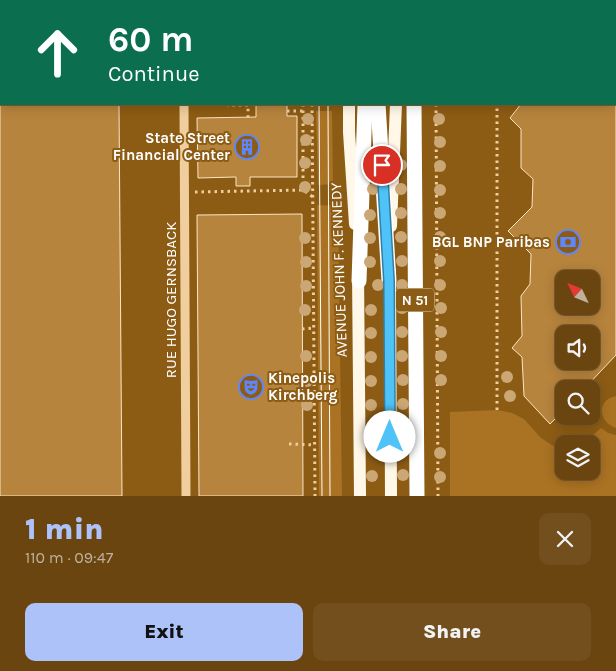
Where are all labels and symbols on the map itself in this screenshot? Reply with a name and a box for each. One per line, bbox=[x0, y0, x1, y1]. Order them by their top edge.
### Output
place label: State Street Financial Center bbox=[113, 129, 230, 164]
building icon: State Street Financial Center bbox=[234, 134, 260, 160]
pin bbox=[361, 144, 403, 186]
street label: AVENUE JOHN F. KENNEDY bbox=[327, 181, 351, 358]
street label: RUE HUGO GERNSBACK bbox=[162, 222, 180, 378]
bank icon: BGL BNP Paribas bbox=[555, 229, 581, 255]
place label: BGL BNP Paribas bbox=[432, 233, 550, 251]
north arrow bbox=[555, 270, 600, 315]
road number: N 51 bbox=[396, 288, 434, 312]
place label: Kinepolis Kirchberg bbox=[268, 369, 338, 404]
theatre icon: Kinepolis Kirchberg bbox=[238, 374, 264, 400]
position arrow bbox=[363, 410, 415, 462]

